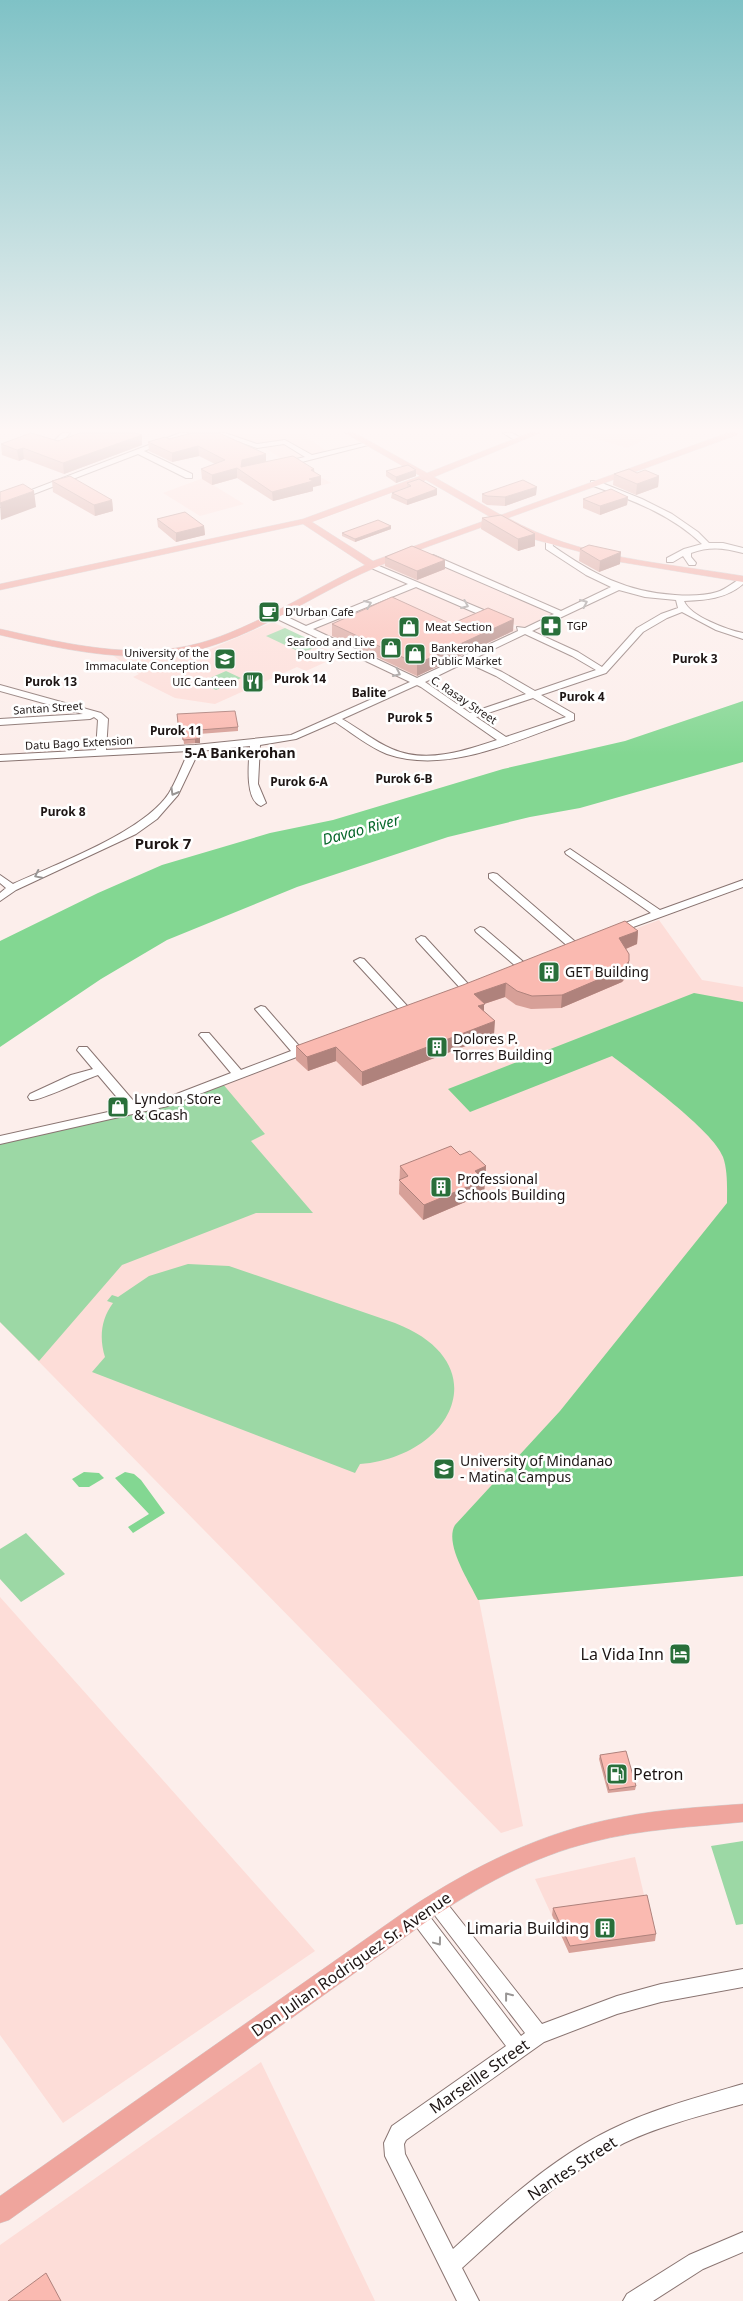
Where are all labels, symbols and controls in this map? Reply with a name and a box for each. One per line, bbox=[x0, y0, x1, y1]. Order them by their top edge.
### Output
one-way arrow bbox=[363, 599, 372, 610]
one-way arrow bbox=[460, 599, 469, 610]
one-way arrow bbox=[579, 599, 588, 609]
cafe icon: D'Urban Cafe bbox=[257, 600, 281, 624]
place label: D'Urban Cafe bbox=[285, 604, 354, 619]
pharmacy icon: TGP bbox=[539, 614, 563, 638]
shop icon: Meat Section bbox=[397, 615, 421, 639]
place label: TGP bbox=[567, 618, 588, 633]
place label: Meat Section bbox=[425, 619, 492, 634]
place label: Seafood and Live Poultry Section bbox=[287, 634, 375, 662]
shop icon: Seafood and Live Poultry Section bbox=[379, 636, 403, 660]
place label: Bankerohan Public Market bbox=[431, 640, 502, 668]
shop icon: Bankerohan Public Market bbox=[403, 642, 427, 666]
place label: University of the Immaculate Conception bbox=[85, 645, 209, 673]
school or university icon: University of the Immaculate Conception bbox=[213, 647, 237, 671]
district label: Purok 3 bbox=[672, 650, 718, 667]
one-way arrow bbox=[392, 666, 401, 677]
restaurant icon: UIC Canteen bbox=[241, 670, 265, 694]
district label: Purok 14 bbox=[274, 670, 326, 687]
street label: C. Rasay Street bbox=[428, 672, 500, 727]
district label: Purok 13 bbox=[25, 673, 77, 690]
place label: UIC Canteen bbox=[172, 674, 237, 689]
district label: Balite bbox=[352, 684, 386, 701]
district label: Purok 4 bbox=[559, 688, 605, 705]
street label: Santan Street bbox=[13, 698, 83, 717]
district label: Purok 5 bbox=[387, 709, 433, 726]
district label: Purok 11 bbox=[150, 722, 202, 739]
street label: Datu Bago Extension bbox=[25, 732, 133, 753]
district label: 5-A Bankerohan bbox=[185, 743, 295, 762]
district label: Purok 6-B bbox=[375, 770, 433, 787]
district label: Purok 6-A bbox=[270, 773, 328, 790]
one-way arrow bbox=[171, 786, 181, 795]
district label: Purok 8 bbox=[40, 803, 86, 820]
water label: Davao River bbox=[320, 809, 403, 849]
district label: Purok 7 bbox=[135, 833, 192, 853]
one-way arrow bbox=[34, 869, 43, 880]
building icon: GET Building bbox=[537, 960, 561, 984]
place label: GET Building bbox=[565, 962, 649, 981]
place label: Dolores P. Torres Building bbox=[453, 1029, 552, 1064]
building icon: Dolores P. Torres Building bbox=[425, 1035, 449, 1059]
place label: Lyndon Store & Gcash bbox=[134, 1089, 221, 1124]
shop icon: Lyndon Store & Gcash bbox=[106, 1095, 130, 1119]
place label: Professional Schools Building bbox=[457, 1169, 565, 1204]
building icon: Professional Schools Building bbox=[429, 1175, 453, 1199]
place label: University of Mindanao - Matina Campus bbox=[460, 1451, 613, 1486]
school or university icon: University of Mindanao - Matina Campus bbox=[432, 1457, 456, 1481]
hotel icon: La Vida Inn bbox=[668, 1642, 692, 1666]
place label: La Vida Inn bbox=[581, 1643, 664, 1665]
fuel station icon: Petron bbox=[605, 1762, 629, 1786]
place label: Petron bbox=[633, 1763, 683, 1785]
street label: Don Julian Rodriguez Sr. Avenue bbox=[247, 1886, 455, 2042]
building icon: Limaria Building bbox=[593, 1916, 617, 1940]
place label: Limaria Building bbox=[466, 1917, 589, 1939]
one-way arrow bbox=[433, 1936, 441, 1945]
one-way arrow bbox=[505, 1992, 514, 2002]
street label: Marseille Street bbox=[425, 2033, 533, 2119]
street label: Nantes Street bbox=[523, 2131, 621, 2205]

